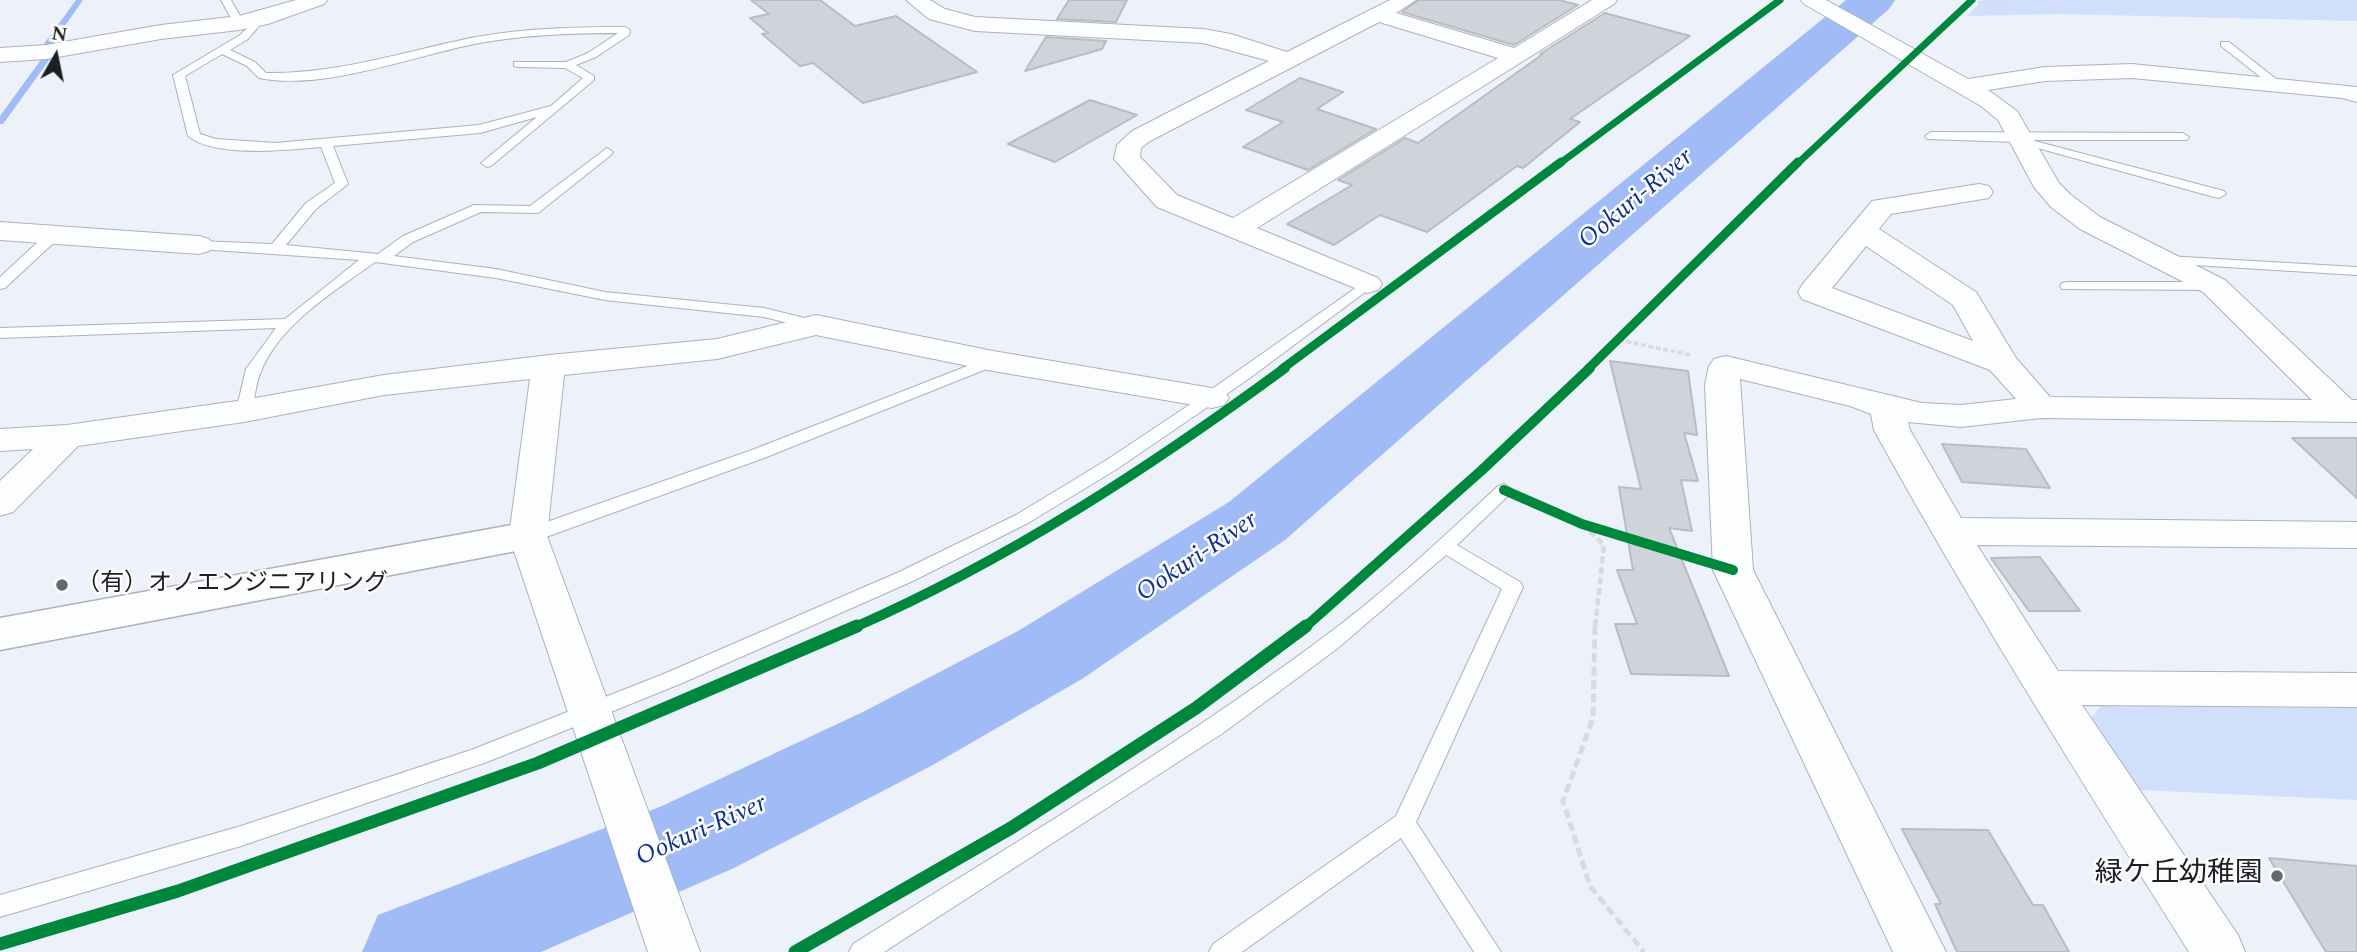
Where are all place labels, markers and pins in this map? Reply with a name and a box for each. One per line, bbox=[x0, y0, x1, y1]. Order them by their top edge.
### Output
place label: （有）オノエンジニアリング bbox=[76, 571, 388, 599]
marker: （有）オノエンジニアリング bbox=[54, 577, 70, 593]
place label: 緑ケ丘幼稚園 bbox=[2095, 859, 2263, 893]
marker: 緑ケ丘幼稚園 bbox=[2269, 868, 2285, 884]

